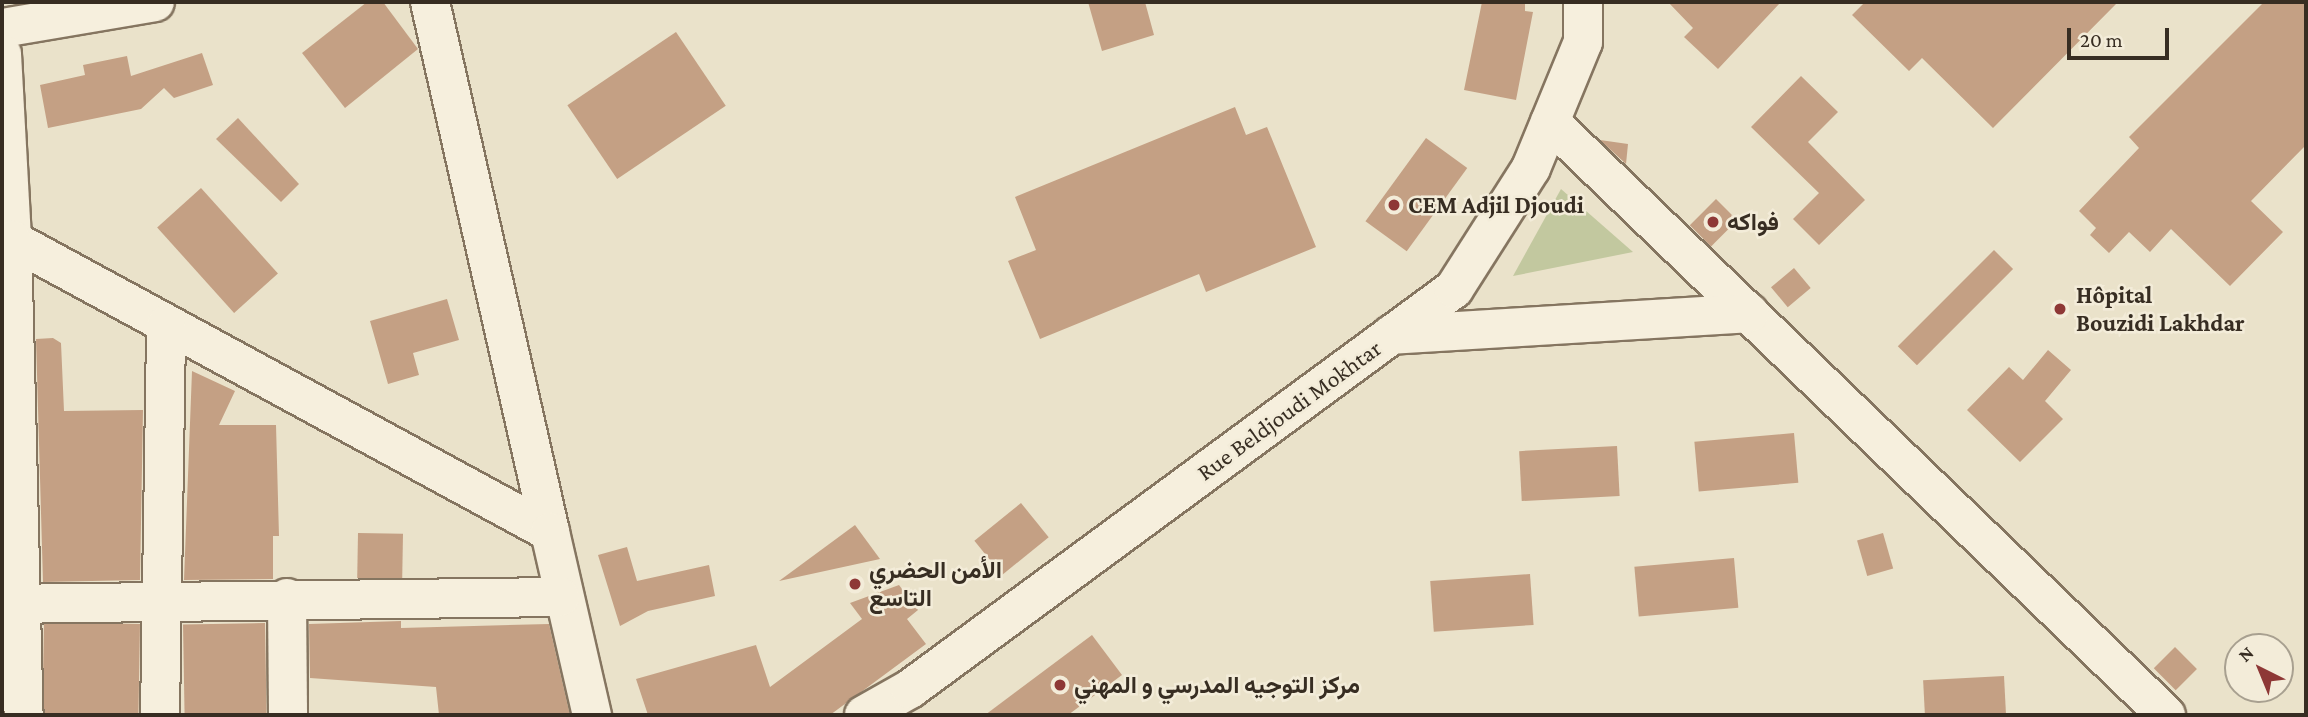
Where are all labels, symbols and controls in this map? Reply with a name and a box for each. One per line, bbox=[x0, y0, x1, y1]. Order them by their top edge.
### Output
scale bar bbox=[2070, 14, 2172, 58]
text: 20 m bbox=[2080, 28, 2123, 52]
place label: CEM Adjil Djoudi bbox=[1408, 191, 1584, 219]
marker: CEM Adjil Djoudi bbox=[1386, 197, 1402, 213]
place label: فواكه bbox=[1727, 208, 1779, 236]
marker: فواكه bbox=[1705, 214, 1721, 230]
place label: Hôpital Bouzidi Lakhdar bbox=[2076, 281, 2245, 337]
marker: Hôpital Bouzidi Lakhdar bbox=[2050, 299, 2070, 319]
street label: Rue Beldjoudi Mokhtar bbox=[1191, 333, 1387, 487]
place label: الأمن الحضري التاسع bbox=[869, 556, 1002, 612]
marker: الأمن الحضري التاسع bbox=[847, 576, 863, 592]
north arrow bbox=[2224, 633, 2294, 703]
text: N bbox=[2234, 642, 2258, 666]
place label: مركز التوجيه المدرسي و المهني bbox=[1074, 671, 1360, 699]
marker: مركز التوجيه المدرسي و المهني bbox=[1052, 677, 1068, 693]

